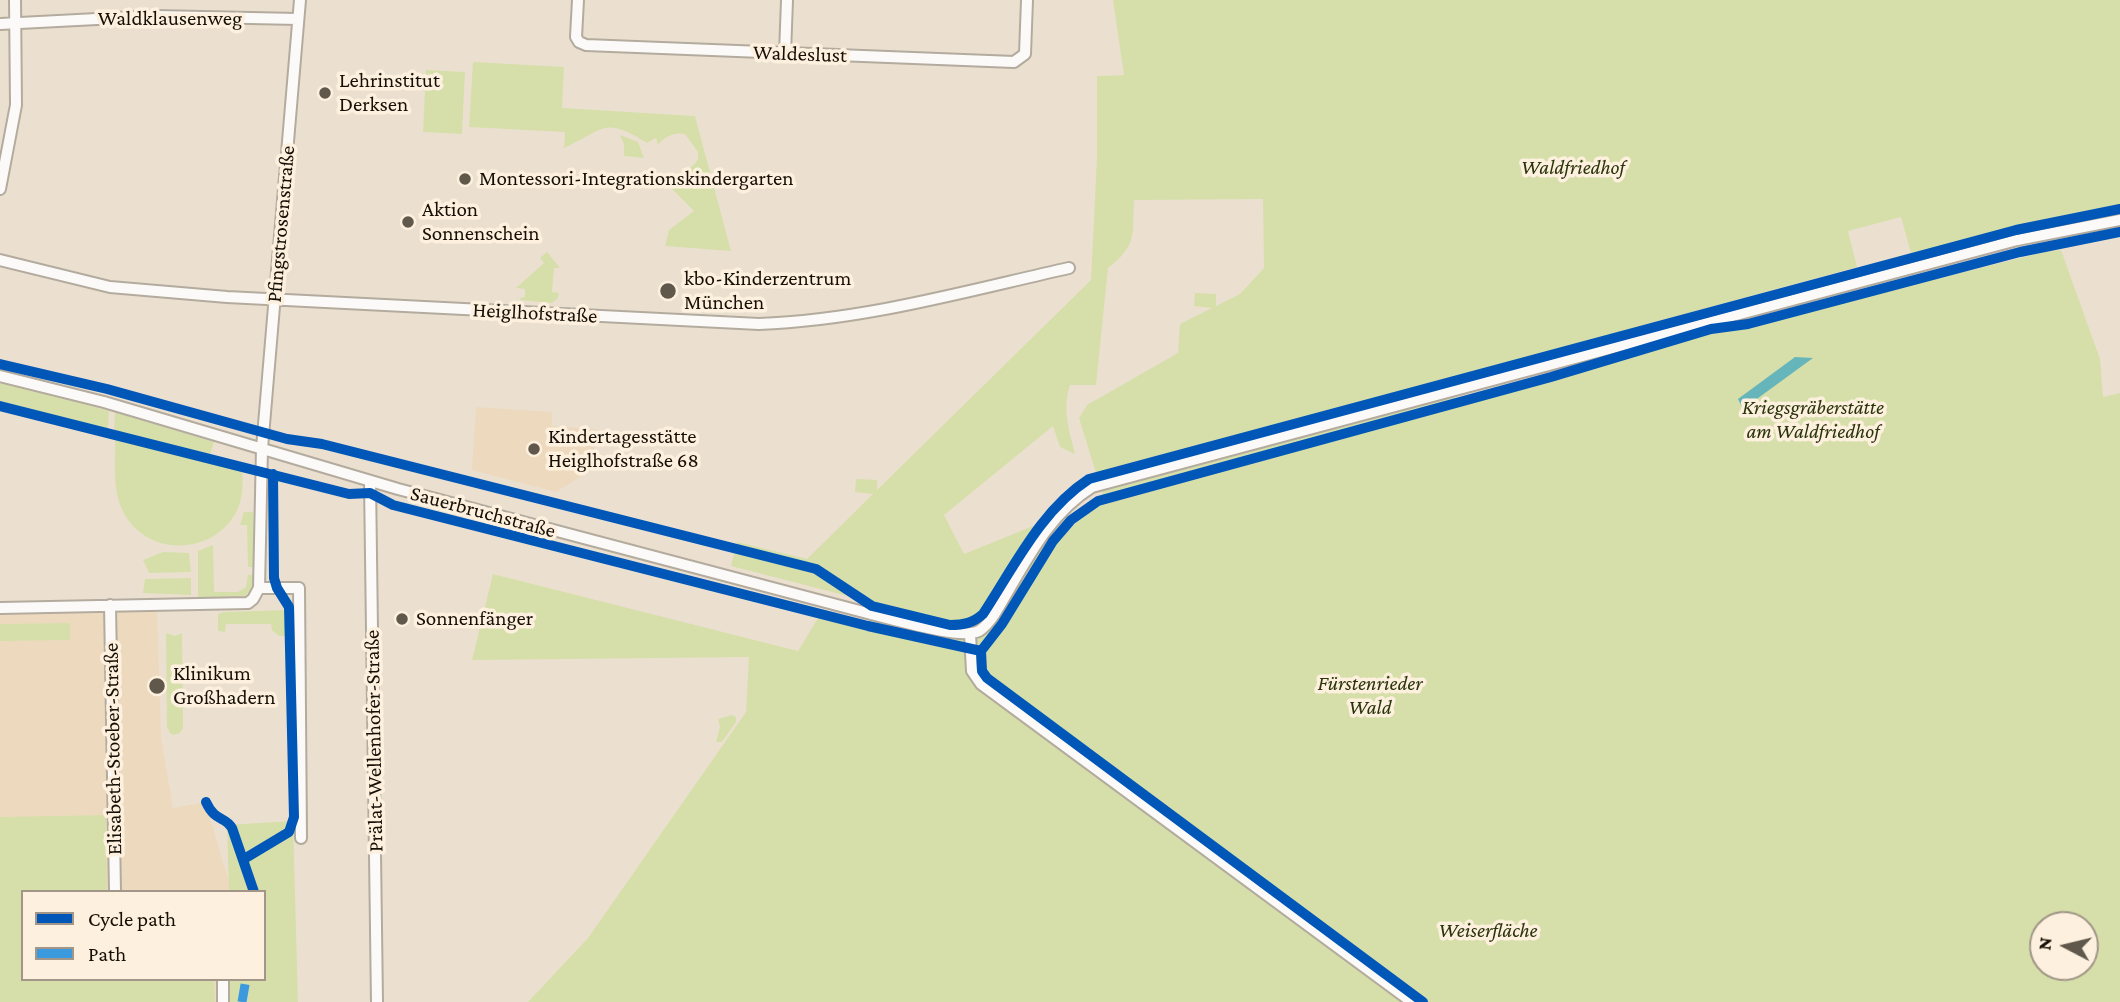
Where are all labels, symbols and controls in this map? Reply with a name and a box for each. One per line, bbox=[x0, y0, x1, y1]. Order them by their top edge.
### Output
street label: Waldklausenweg bbox=[98, 6, 242, 32]
street label: Waldeslust bbox=[753, 40, 847, 68]
place label: Lehrinstitut Derksen bbox=[339, 68, 440, 118]
marker: Lehrinstitut Derksen bbox=[317, 85, 333, 101]
street label: Pfingstrosenstraße bbox=[262, 145, 300, 303]
park label: Waldfriedhof bbox=[1521, 155, 1625, 181]
place label: Montessori-Integrationskindergarten bbox=[479, 166, 793, 192]
marker: Montessori-Integrationskindergarten bbox=[457, 171, 473, 187]
place label: Aktion Sonnenschein bbox=[422, 197, 539, 247]
marker: Aktion Sonnenschein bbox=[400, 214, 416, 230]
place label: kbo-Kinderzentrum München bbox=[684, 266, 851, 316]
marker: kbo-Kinderzentrum München bbox=[658, 281, 678, 301]
street label: Heiglhofstraße bbox=[472, 297, 598, 329]
park label: Kriegsgräberstätte am Waldfriedhof bbox=[1742, 395, 1884, 445]
place label: Kindertagesstätte Heiglhofstraße 68 bbox=[548, 424, 699, 474]
marker: Kindertagesstätte Heiglhofstraße 68 bbox=[526, 441, 542, 457]
street label: Sauerbruchstraße bbox=[408, 480, 558, 544]
place label: Sonnenfänger bbox=[416, 606, 533, 632]
marker: Sonnenfänger bbox=[394, 611, 410, 627]
street label: Prälat-Wellenhofer-Straße bbox=[359, 630, 389, 852]
street label: Elisabeth-Stoeber-Straße bbox=[99, 643, 127, 855]
place label: Klinikum Großhadern bbox=[173, 661, 275, 711]
park label: Fürstenrieder Wald bbox=[1317, 671, 1423, 721]
marker: Klinikum Großhadern bbox=[147, 676, 167, 696]
legend bbox=[21, 890, 266, 981]
text: Cycle path bbox=[88, 907, 176, 931]
north arrow bbox=[2029, 911, 2099, 981]
park label: Weiserfläche bbox=[1438, 918, 1538, 944]
text: N bbox=[2033, 936, 2056, 951]
text: Path bbox=[88, 942, 126, 966]

